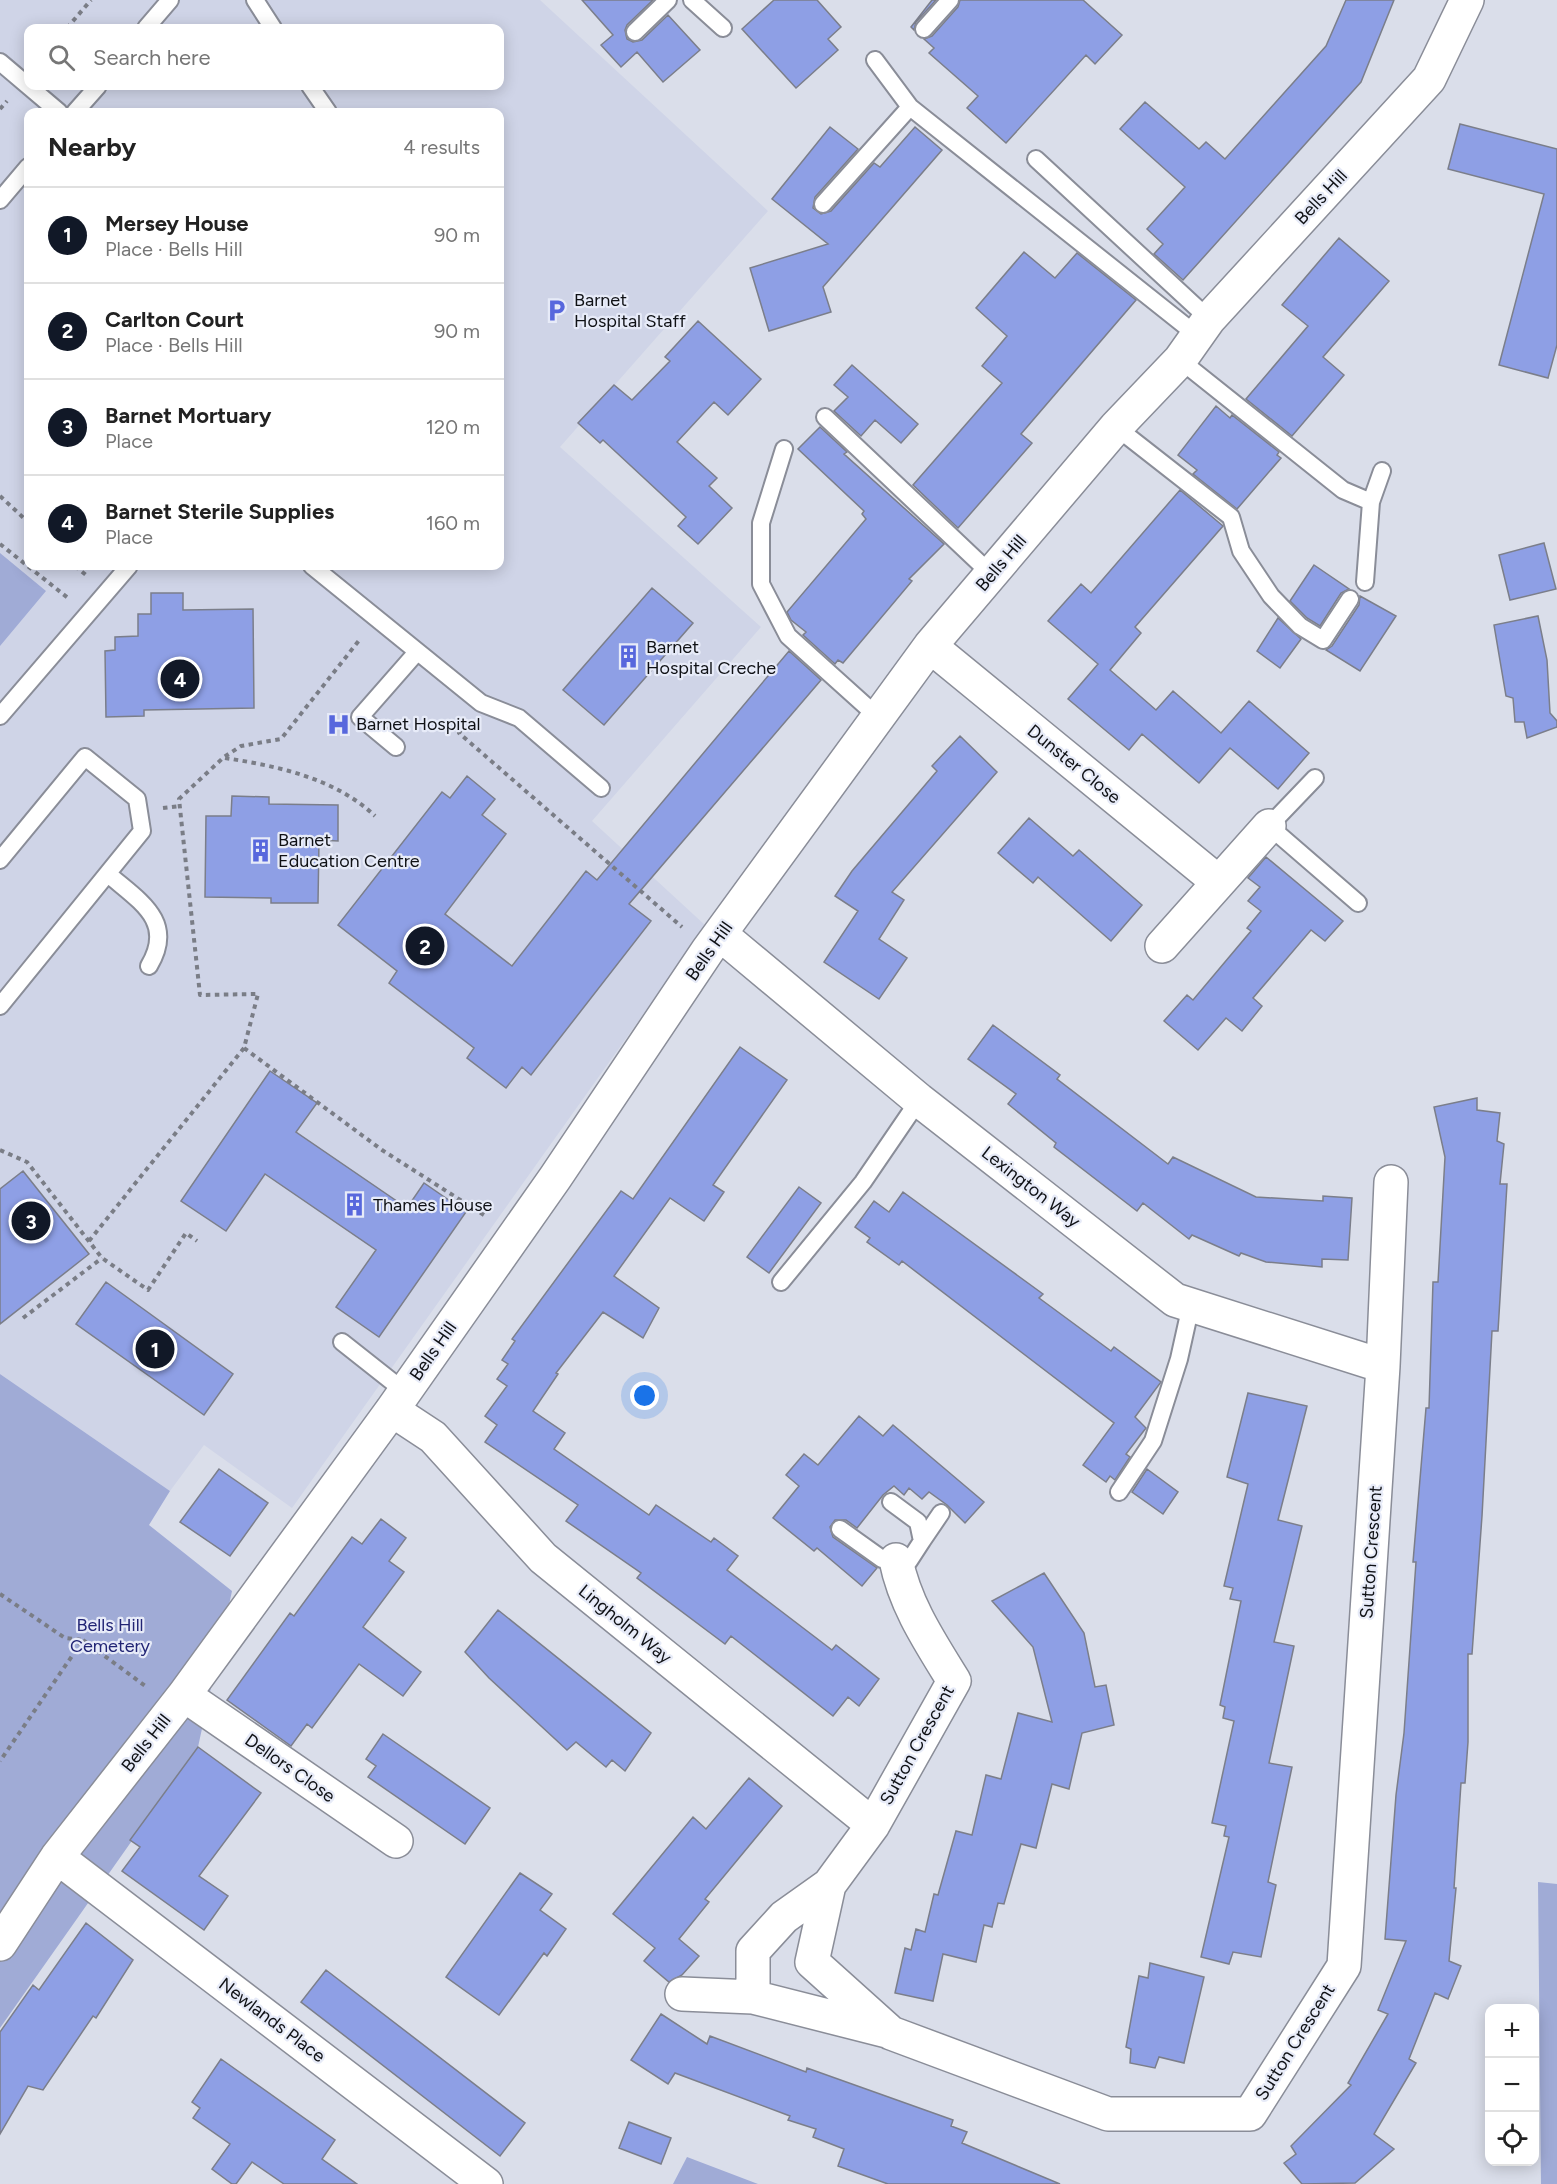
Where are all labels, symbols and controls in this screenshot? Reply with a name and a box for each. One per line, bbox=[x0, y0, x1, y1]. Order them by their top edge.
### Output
search box bbox=[24, 24, 504, 90]
icon: search bbox=[45, 41, 78, 74]
text: Search here bbox=[93, 44, 211, 71]
text: Nearby bbox=[48, 131, 136, 163]
text: 4 results bbox=[403, 135, 480, 159]
street label: Bells Hill bbox=[1290, 165, 1352, 229]
text: Mersey House bbox=[105, 210, 248, 237]
text: 1 bbox=[63, 223, 72, 247]
text: 90 m bbox=[434, 223, 480, 247]
text: Place · Bells Hill bbox=[105, 237, 243, 261]
place label: Barnet Hospital Staff bbox=[574, 289, 686, 332]
parking icon: Barnet Hospital Staff bbox=[543, 297, 569, 323]
text: Carlton Court bbox=[105, 306, 244, 333]
text: 2 bbox=[62, 319, 73, 343]
text: 90 m bbox=[434, 319, 480, 343]
text: Place · Bells Hill bbox=[105, 333, 243, 357]
text: Barnet Mortuary bbox=[105, 402, 271, 429]
text: 3 bbox=[62, 415, 73, 439]
text: 120 m bbox=[426, 415, 480, 439]
text: Place bbox=[105, 429, 153, 453]
text: Barnet Sterile Supplies bbox=[105, 498, 334, 525]
text: 4 bbox=[61, 511, 74, 535]
text: 160 m bbox=[426, 511, 480, 535]
text: Place bbox=[105, 525, 153, 549]
street label: Bells Hill bbox=[971, 530, 1031, 596]
place label: Barnet Hospital Creche bbox=[646, 636, 776, 679]
building icon: Barnet Hospital Creche bbox=[615, 644, 641, 670]
pin: 4 bbox=[160, 656, 200, 702]
hospital icon: Barnet Hospital bbox=[325, 711, 351, 737]
place label: Barnet Hospital bbox=[356, 713, 480, 735]
street label: Dunster Close bbox=[1023, 720, 1125, 808]
place label: Barnet Education Centre bbox=[278, 829, 420, 872]
building icon: Barnet Education Centre bbox=[247, 837, 273, 863]
street label: Bells Hill bbox=[681, 917, 737, 985]
pin: 2 bbox=[406, 924, 444, 968]
street label: Lexington Way bbox=[977, 1142, 1085, 1233]
building icon: Thames House bbox=[342, 1192, 368, 1218]
place label: Thames House bbox=[373, 1194, 493, 1216]
pin: 3 bbox=[12, 1198, 51, 1244]
street label: Bells Hill bbox=[405, 1317, 461, 1385]
pin: 1 bbox=[136, 1326, 174, 1372]
your location bbox=[630, 1381, 659, 1410]
street label: Sutton Crescent bbox=[1355, 1485, 1387, 1619]
street label: Lingholm Way bbox=[574, 1580, 676, 1669]
park label: Bells Hill Cemetery bbox=[70, 1614, 151, 1657]
street label: Sutton Crescent bbox=[875, 1681, 959, 1809]
street label: Bells Hill bbox=[117, 1710, 175, 1776]
street label: Dellors Close bbox=[241, 1729, 339, 1807]
street label: Newlands Place bbox=[215, 1973, 330, 2067]
street label: Sutton Crescent bbox=[1250, 1979, 1340, 2104]
map controls bbox=[1485, 2004, 1539, 2166]
button: + bbox=[1485, 2004, 1539, 2058]
button: − bbox=[1485, 2058, 1539, 2112]
button: locate bbox=[1485, 2112, 1539, 2166]

